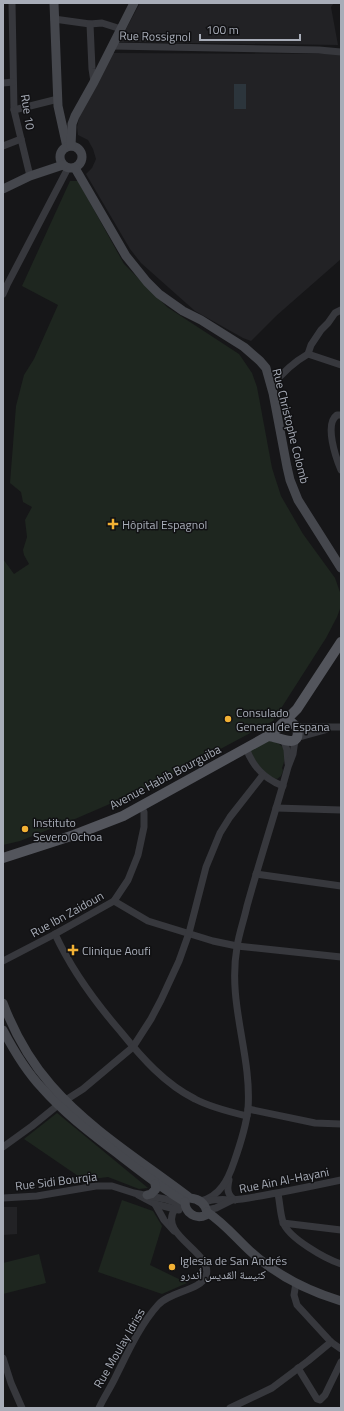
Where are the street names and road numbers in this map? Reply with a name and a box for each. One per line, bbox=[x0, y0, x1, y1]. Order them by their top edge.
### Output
street label: Rue Rossignol bbox=[119, 26, 191, 46]
street label: Rue 10 bbox=[16, 93, 40, 131]
street label: Rue Christophe Colomb bbox=[268, 366, 314, 486]
street label: Avenue Habib Bourguiba bbox=[106, 740, 224, 814]
street label: Rue Ibn Zaidoun bbox=[27, 886, 107, 942]
street label: Rue Ain Al-Hayani bbox=[237, 1162, 331, 1198]
street label: Rue Sidi Bourqia bbox=[14, 1167, 98, 1195]
street label: Rue Moulay Idriss bbox=[88, 1304, 150, 1392]

